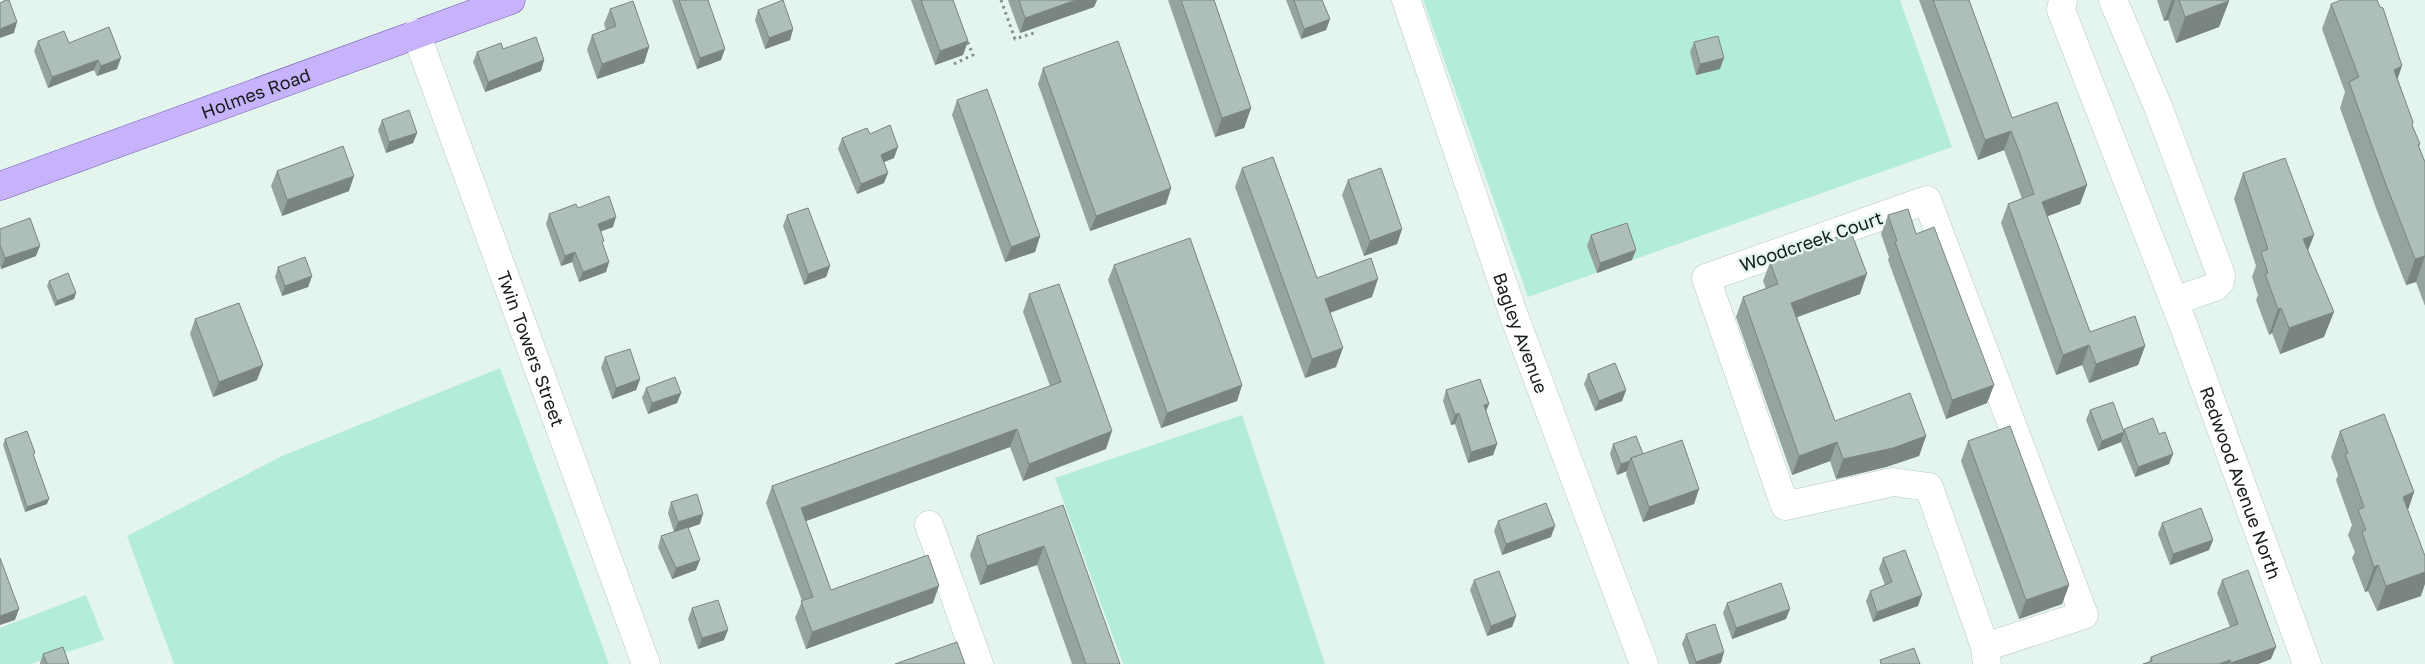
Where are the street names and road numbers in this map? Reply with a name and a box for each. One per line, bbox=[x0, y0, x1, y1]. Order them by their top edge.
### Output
street label: Holmes Road bbox=[198, 63, 313, 123]
street label: Woodcreek Court bbox=[1737, 206, 1885, 276]
street label: Twin Towers Street bbox=[493, 268, 569, 429]
street label: Bagley Avenue bbox=[1489, 269, 1553, 396]
street label: Redwood Avenue North bbox=[2196, 383, 2286, 582]

